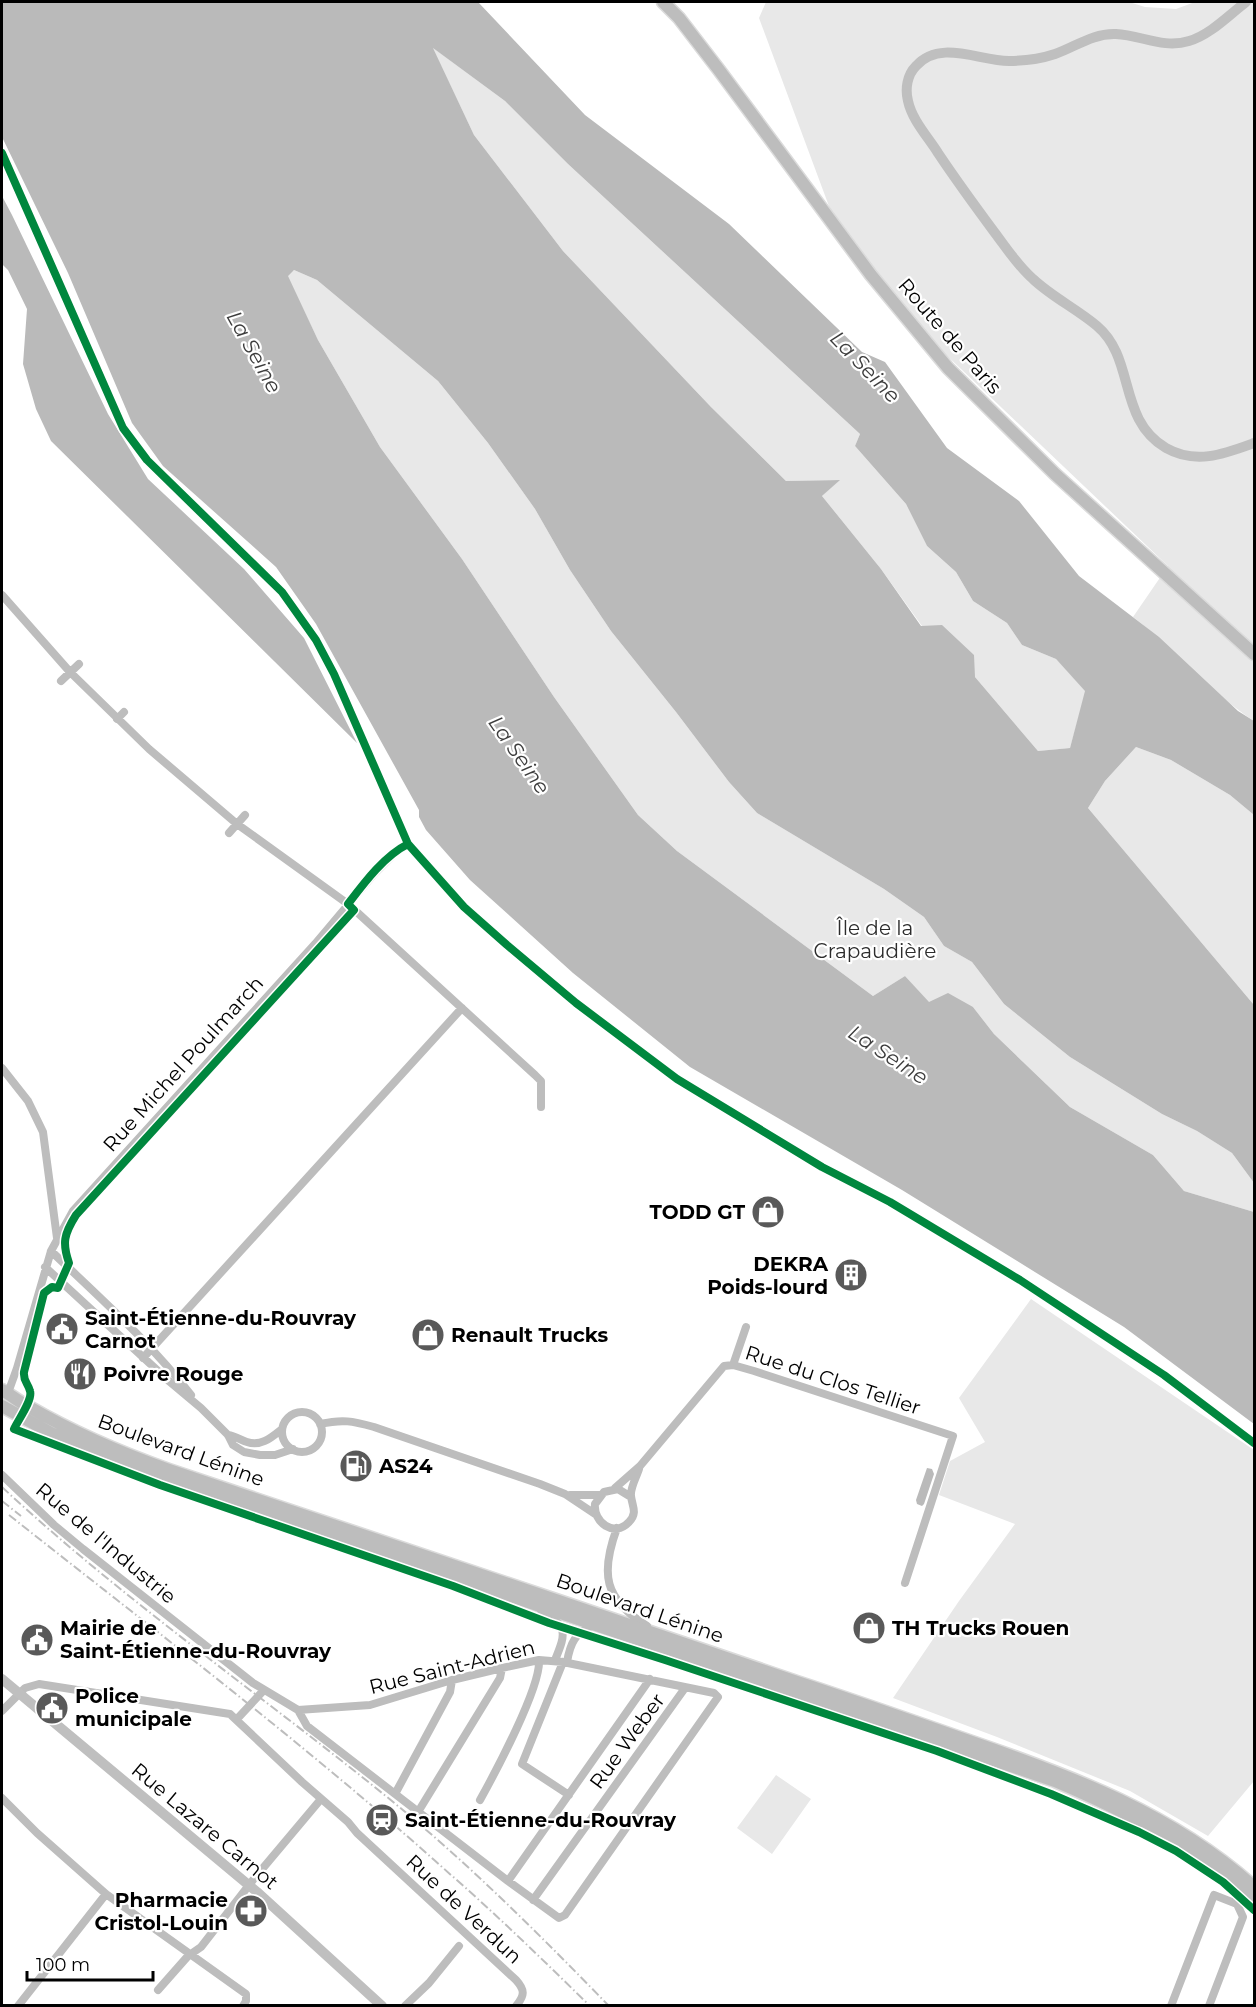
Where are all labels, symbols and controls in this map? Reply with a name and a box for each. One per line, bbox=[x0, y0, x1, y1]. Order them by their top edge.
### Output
street label: Route de Paris bbox=[893, 273, 1007, 399]
water label: La Seine bbox=[222, 306, 287, 397]
water label: La Seine bbox=[825, 326, 906, 408]
water label: La Seine bbox=[483, 711, 555, 799]
park label: Île de la Crapaudière bbox=[814, 916, 936, 963]
street label: Rue Michel Poulmarch bbox=[98, 971, 268, 1157]
water label: La Seine bbox=[844, 1020, 933, 1090]
shop icon: TODD GT bbox=[750, 1194, 786, 1230]
place label: TODD GT bbox=[649, 1200, 746, 1224]
place label: DEKRA Poids-lourd bbox=[707, 1252, 829, 1299]
building icon: DEKRA Poids-lourd bbox=[833, 1257, 869, 1293]
place label: Saint-Étienne-du-Rouvray Carnot bbox=[85, 1306, 357, 1353]
public building icon: Saint-Étienne-du-Rouvray Carnot bbox=[44, 1311, 80, 1347]
shop icon: Renault Trucks bbox=[410, 1317, 446, 1353]
place label: Renault Trucks bbox=[451, 1323, 609, 1347]
street label: Rue du Clos Tellier bbox=[742, 1340, 924, 1420]
restaurant icon: Poivre Rouge bbox=[62, 1356, 98, 1392]
place label: Poivre Rouge bbox=[103, 1362, 243, 1386]
street label: Boulevard Lénine bbox=[95, 1409, 267, 1491]
fuel station icon: AS24 bbox=[338, 1448, 374, 1484]
place label: AS24 bbox=[378, 1454, 433, 1478]
street label: Rue de l'Industrie bbox=[31, 1477, 181, 1609]
street label: Boulevard Lénine bbox=[553, 1568, 727, 1648]
shop icon: TH Trucks Rouen bbox=[851, 1610, 887, 1646]
place label: Mairie de Saint-Étienne-du-Rouvray bbox=[60, 1616, 332, 1663]
place label: TH Trucks Rouen bbox=[892, 1616, 1069, 1640]
public building icon: Mairie de Saint-Étienne-du-Rouvray bbox=[19, 1622, 55, 1658]
street label: Rue Saint-Adrien bbox=[367, 1635, 537, 1699]
place label: Police municipale bbox=[75, 1684, 192, 1731]
street label: Rue Weber bbox=[584, 1689, 670, 1793]
public building icon: Police municipale bbox=[34, 1690, 70, 1726]
street label: Rue Lazare Carnot bbox=[127, 1758, 283, 1894]
station icon: Saint-Étienne-du-Rouvray bbox=[364, 1802, 400, 1838]
place label: Saint-Étienne-du-Rouvray bbox=[405, 1808, 677, 1832]
street label: Rue de Verdun bbox=[401, 1849, 527, 1969]
place label: Pharmacie Cristol-Louin bbox=[94, 1888, 228, 1935]
pharmacy icon: Pharmacie Cristol-Louin bbox=[233, 1893, 269, 1929]
scale bar bbox=[27, 1944, 153, 1982]
text: 100 m bbox=[36, 1954, 90, 1976]

